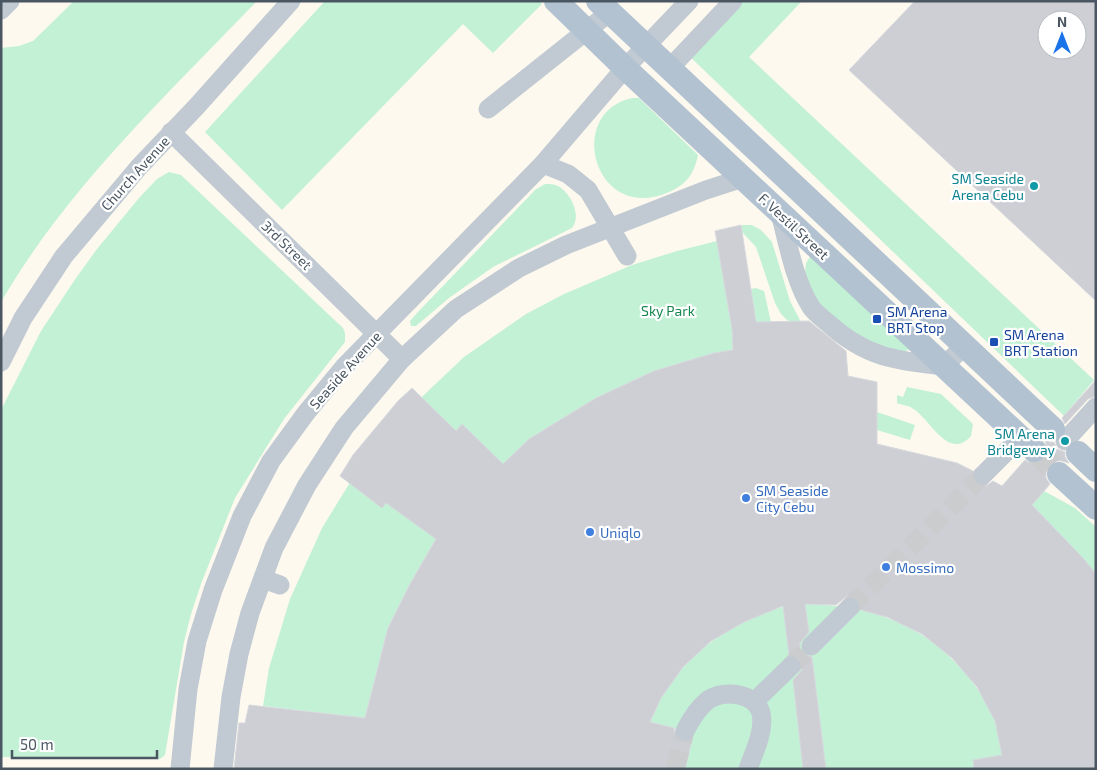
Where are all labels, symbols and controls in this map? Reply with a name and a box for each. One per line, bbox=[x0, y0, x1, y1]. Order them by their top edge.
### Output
north arrow bbox=[1037, 10, 1087, 60]
text: N bbox=[1057, 13, 1067, 30]
street label: Church Avenue bbox=[97, 132, 173, 214]
place label: SM Seaside Arena Cebu bbox=[952, 170, 1024, 203]
marker: SM Seaside Arena Cebu bbox=[1028, 180, 1040, 192]
street label: F. Vestil Street bbox=[755, 189, 833, 263]
street label: 3rd Street bbox=[258, 217, 316, 273]
park label: Sky Park bbox=[641, 302, 695, 319]
place label: SM Arena BRT Stop bbox=[887, 303, 947, 336]
marker: SM Arena BRT Stop bbox=[871, 313, 883, 325]
place label: SM Arena BRT Station bbox=[1004, 326, 1078, 359]
street label: Seaside Avenue bbox=[306, 328, 384, 412]
marker: SM Arena BRT Station bbox=[988, 336, 1000, 348]
place label: SM Arena Bridgeway bbox=[987, 425, 1056, 458]
marker: SM Arena Bridgeway bbox=[1059, 435, 1071, 447]
place label: SM Seaside City Cebu bbox=[756, 482, 828, 515]
marker: SM Seaside City Cebu bbox=[740, 492, 752, 504]
place label: Uniqlo bbox=[600, 524, 641, 541]
marker: Uniqlo bbox=[584, 526, 596, 538]
place label: Mossimo bbox=[896, 559, 954, 576]
marker: Mossimo bbox=[880, 561, 892, 573]
scale bar bbox=[12, 728, 158, 760]
text: 50 m bbox=[20, 735, 54, 753]

